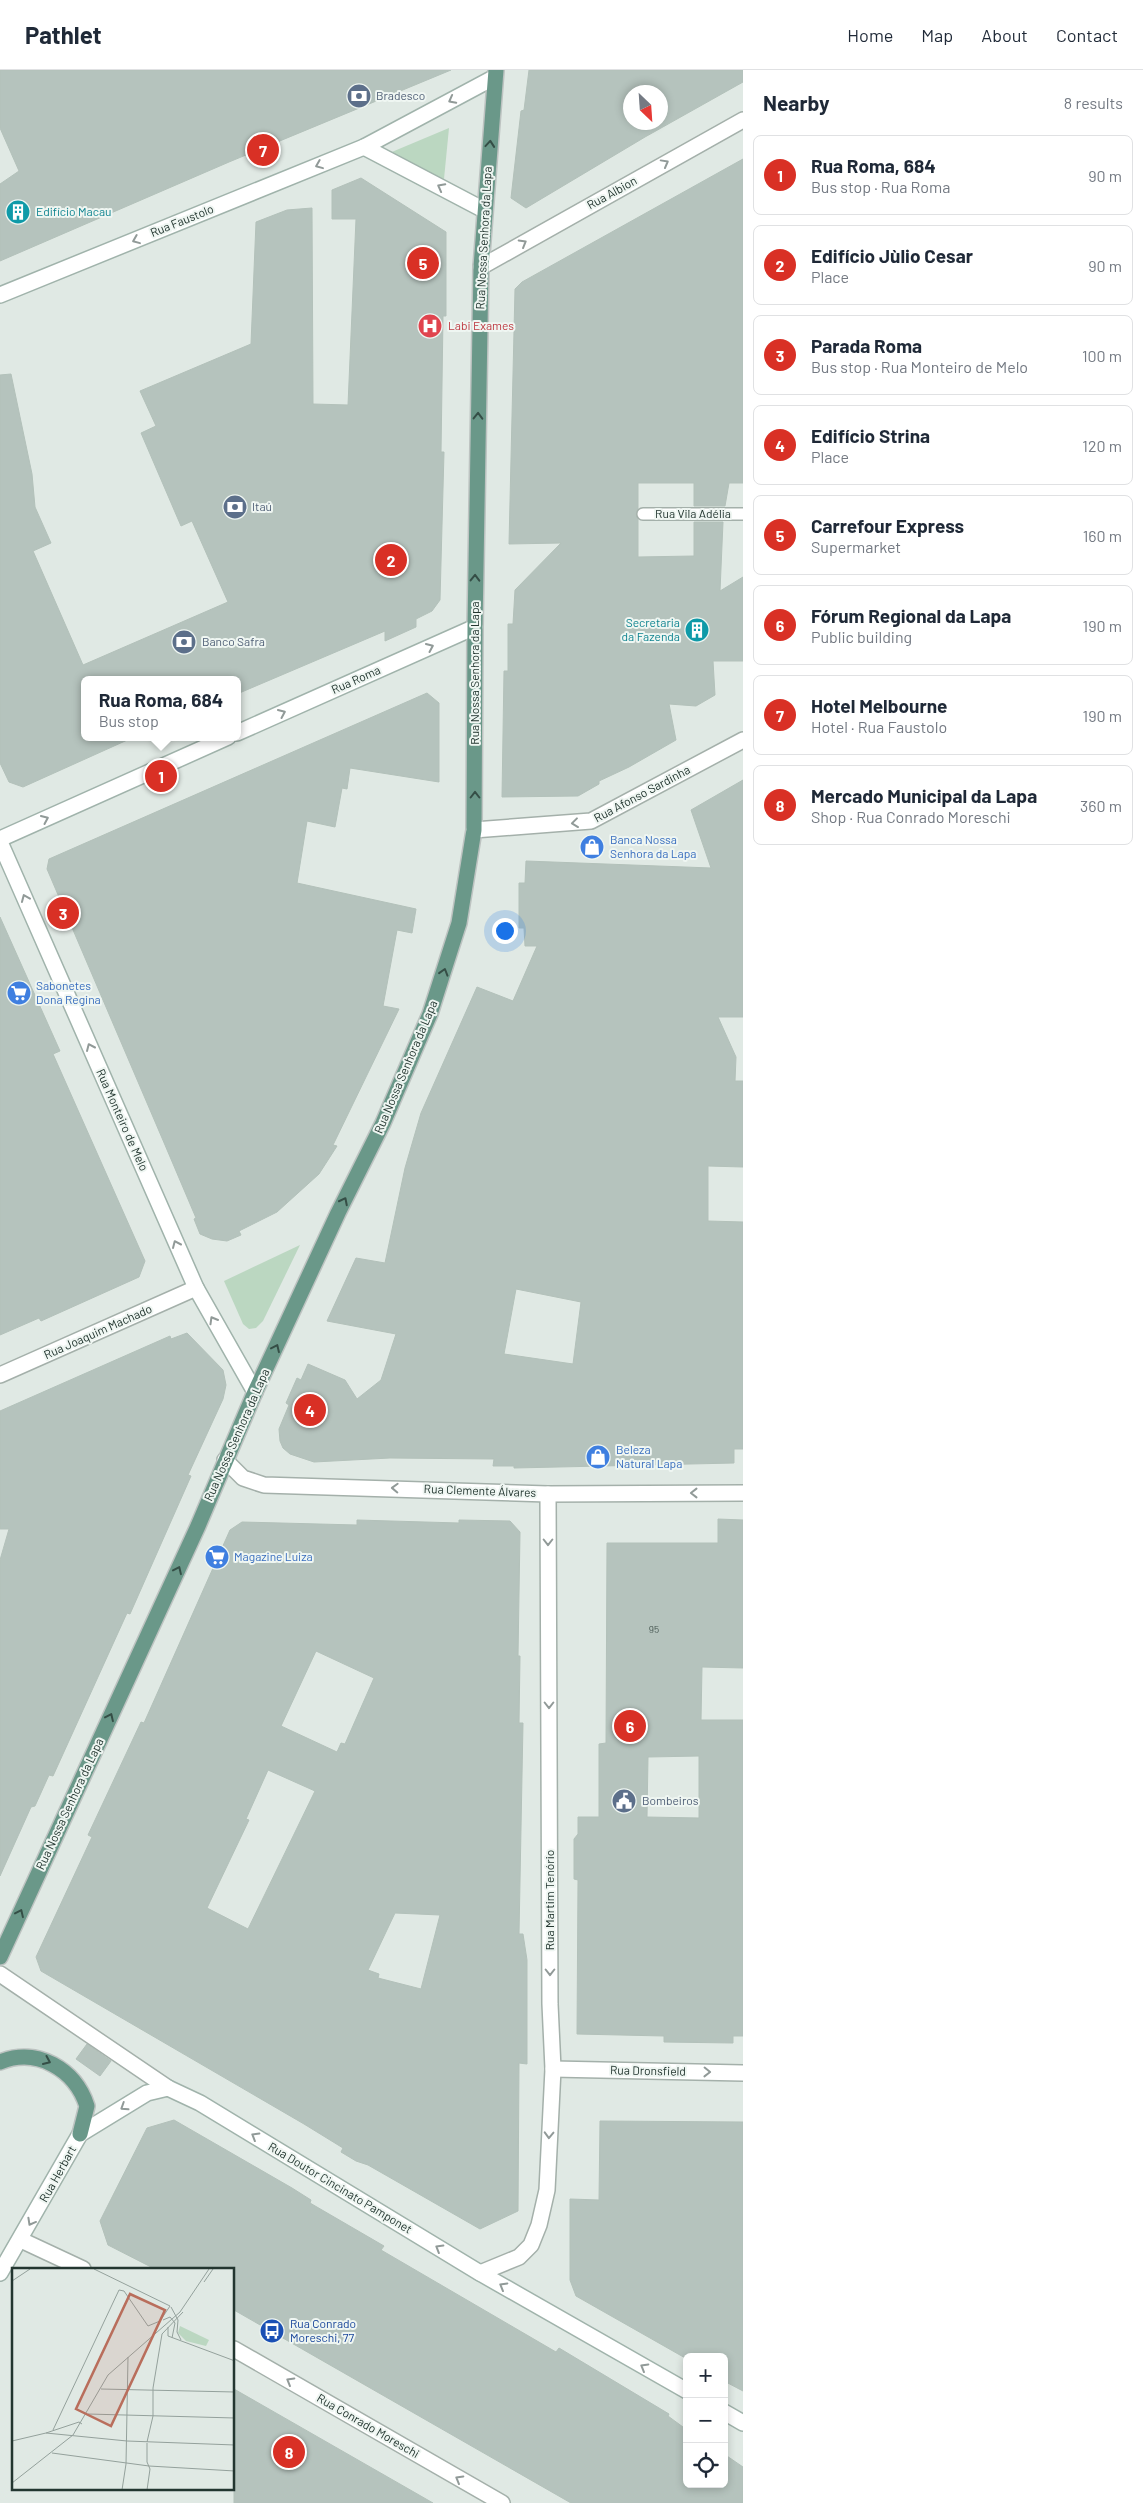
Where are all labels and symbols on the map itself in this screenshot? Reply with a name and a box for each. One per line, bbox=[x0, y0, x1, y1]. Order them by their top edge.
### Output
bank icon: Bradesco bbox=[346, 83, 372, 109]
north arrow bbox=[623, 85, 668, 130]
place label: Bradesco bbox=[376, 88, 425, 102]
one-way arrow bbox=[448, 94, 457, 104]
pin: 7 bbox=[247, 131, 279, 169]
one-way arrow bbox=[484, 140, 495, 148]
one-way arrow bbox=[315, 159, 324, 170]
one-way arrow bbox=[660, 160, 669, 170]
street label: Rua Nossa Senhora da Lapa bbox=[472, 166, 494, 310]
street label: Rua Albion bbox=[584, 173, 639, 212]
one-way arrow bbox=[438, 183, 447, 193]
building icon: Edifício Macau bbox=[5, 199, 31, 225]
street label: Rua Faustolo bbox=[148, 201, 215, 239]
place label: Edifício Macau bbox=[36, 204, 111, 218]
one-way arrow bbox=[132, 233, 141, 244]
one-way arrow bbox=[518, 239, 527, 249]
pin: 5 bbox=[407, 244, 439, 282]
hospital icon: Labi Exames bbox=[417, 313, 443, 339]
place label: Labi Exames bbox=[448, 318, 514, 332]
one-way arrow bbox=[473, 412, 483, 420]
bank icon: Itaú bbox=[222, 494, 248, 520]
place label: Itaú bbox=[252, 499, 272, 513]
street label: Rua Vila Adélia bbox=[655, 506, 731, 520]
pin: 2 bbox=[375, 541, 407, 579]
one-way arrow bbox=[470, 574, 480, 582]
street label: Rua Nossa Senhora da Lapa bbox=[467, 601, 481, 745]
place label: Secretaria da Fazenda bbox=[622, 615, 680, 643]
building icon: Secretaria da Fazenda bbox=[684, 617, 710, 643]
bank icon: Banco Safra bbox=[171, 629, 197, 655]
place label: Banco Safra bbox=[202, 634, 265, 648]
one-way arrow bbox=[425, 642, 434, 653]
street label: Rua Roma bbox=[329, 662, 382, 696]
one-way arrow bbox=[277, 709, 286, 720]
pin: 1 bbox=[145, 757, 177, 795]
street label: Rua Afonso Sardinha bbox=[591, 762, 692, 824]
one-way arrow bbox=[470, 791, 480, 799]
one-way arrow bbox=[40, 815, 49, 826]
one-way arrow bbox=[571, 817, 579, 828]
place label: Banca Nossa Senhora da Lapa bbox=[610, 832, 696, 860]
shop icon: Banca Nossa Senhora da Lapa bbox=[579, 834, 605, 860]
one-way arrow bbox=[20, 894, 31, 903]
pin: 3 bbox=[47, 894, 79, 932]
your location bbox=[492, 918, 518, 944]
one-way arrow bbox=[438, 968, 448, 976]
place label: Sabonetes Dona Regina bbox=[36, 978, 101, 1006]
supermarket icon: Sabonetes Dona Regina bbox=[6, 980, 32, 1006]
street label: Rua Nossa Senhora da Lapa bbox=[371, 998, 440, 1135]
one-way arrow bbox=[85, 1043, 96, 1052]
street label: Rua Monteiro de Melo bbox=[94, 1066, 152, 1173]
one-way arrow bbox=[338, 1197, 348, 1206]
one-way arrow bbox=[172, 1240, 182, 1249]
street label: Rua Joaquim Machado bbox=[41, 1301, 154, 1361]
one-way arrow bbox=[210, 1316, 220, 1325]
one-way arrow bbox=[269, 1344, 280, 1353]
street label: Rua Nossa Senhora da Lapa bbox=[201, 1366, 272, 1503]
pin: 4 bbox=[294, 1391, 326, 1429]
place label: Beleza Natural Lapa bbox=[616, 1442, 682, 1470]
shop icon: Beleza Natural Lapa bbox=[585, 1444, 611, 1470]
street label: Rua Clemente Álvares bbox=[424, 1481, 537, 1499]
one-way arrow bbox=[390, 1483, 398, 1494]
one-way arrow bbox=[690, 1488, 698, 1498]
one-way arrow bbox=[543, 1539, 553, 1547]
supermarket icon: Magazine Luiza bbox=[204, 1544, 230, 1570]
place label: Magazine Luiza bbox=[234, 1549, 313, 1563]
one-way arrow bbox=[172, 1566, 182, 1575]
house number: 95 bbox=[649, 1623, 659, 1635]
one-way arrow bbox=[544, 1702, 554, 1709]
pin: 6 bbox=[614, 1707, 646, 1745]
one-way arrow bbox=[104, 1713, 115, 1722]
street label: Rua Nossa Senhora da Lapa bbox=[32, 1736, 106, 1871]
public building icon: Bombeiros bbox=[611, 1788, 637, 1814]
place label: Bombeiros bbox=[642, 1793, 699, 1807]
street label: Rua Martim Tenório bbox=[542, 1850, 556, 1950]
one-way arrow bbox=[14, 1909, 25, 1918]
one-way arrow bbox=[545, 1969, 555, 1977]
one-way arrow bbox=[42, 2055, 51, 2066]
street label: Rua Dronsfield bbox=[610, 2062, 686, 2078]
one-way arrow bbox=[703, 2067, 711, 2077]
one-way arrow bbox=[120, 2100, 129, 2110]
one-way arrow bbox=[544, 2132, 554, 2139]
one-way arrow bbox=[251, 2133, 260, 2143]
street label: Rua Doutor Cincinato Pamponet bbox=[266, 2139, 415, 2236]
street label: Rua Herbart bbox=[36, 2143, 78, 2204]
one-way arrow bbox=[27, 2217, 37, 2226]
one-way arrow bbox=[435, 2244, 444, 2254]
inset map bbox=[12, 2268, 235, 2490]
one-way arrow bbox=[500, 2283, 509, 2293]
place label: Rua Conrado Moreschi, 77 bbox=[290, 2316, 356, 2344]
bus stop icon: Rua Conrado Moreschi, 77 bbox=[259, 2318, 285, 2344]
one-way arrow bbox=[641, 2363, 650, 2373]
one-way arrow bbox=[286, 2377, 295, 2387]
street label: Rua Conrado Moreschi bbox=[315, 2390, 422, 2460]
pin: 8 bbox=[273, 2433, 305, 2471]
one-way arrow bbox=[456, 2475, 465, 2485]

